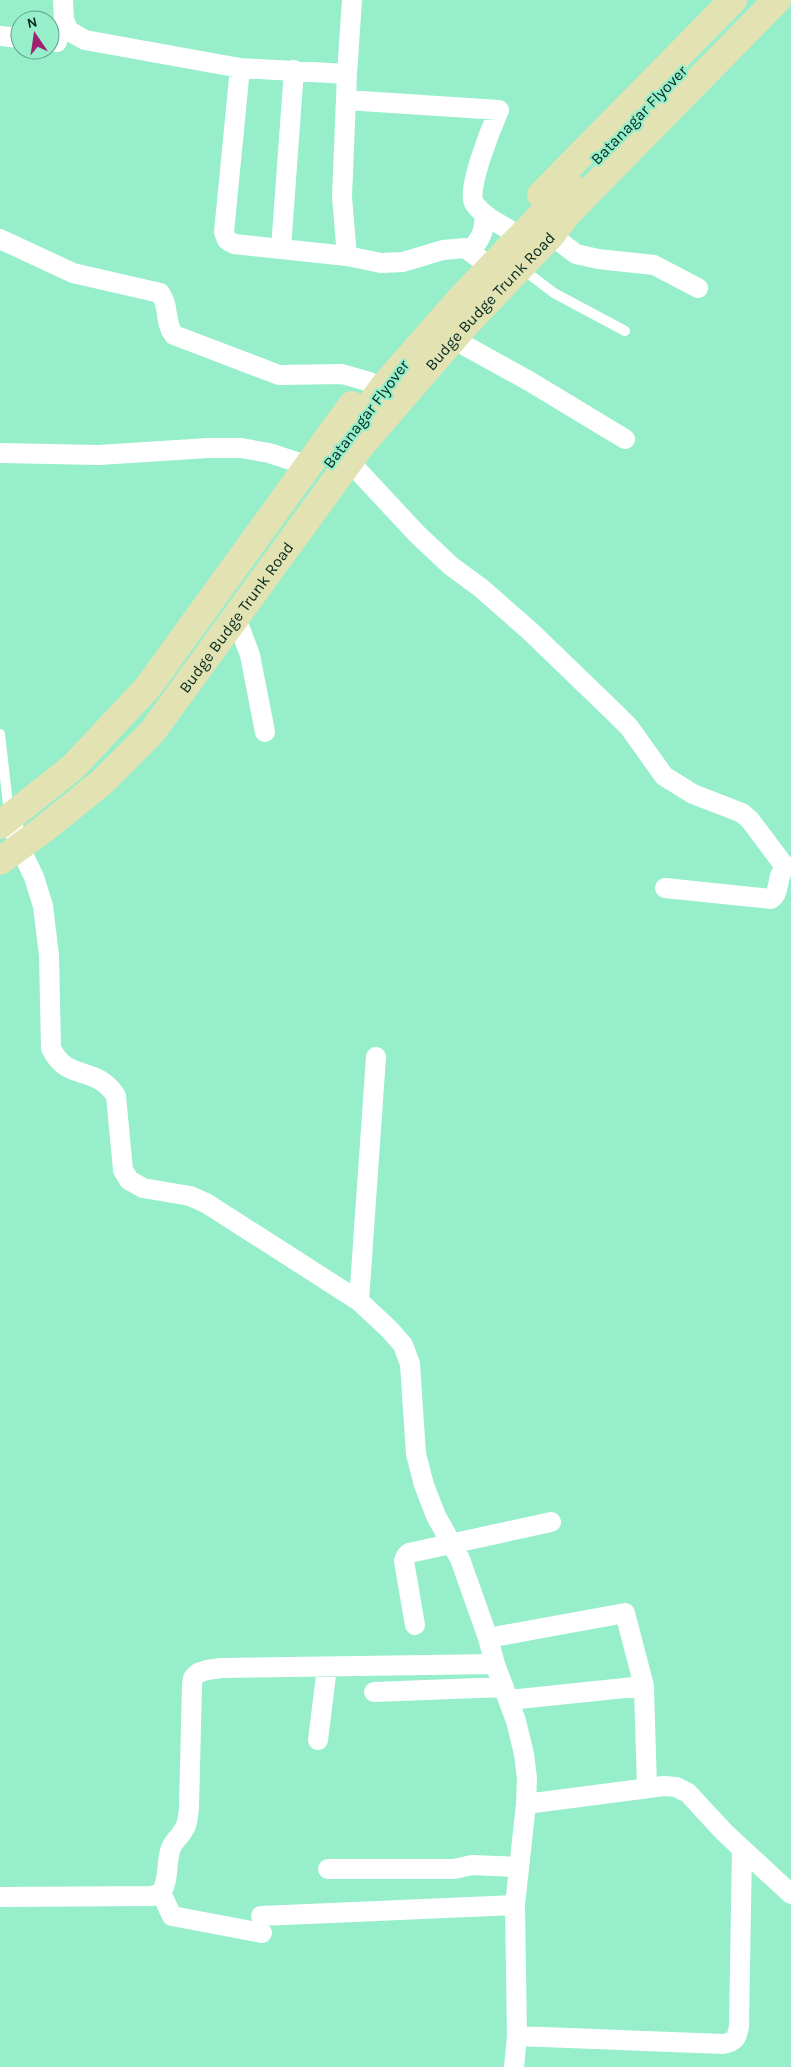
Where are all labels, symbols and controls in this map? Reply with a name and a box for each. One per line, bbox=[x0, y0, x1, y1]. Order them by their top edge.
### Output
north arrow bbox=[10, 10, 60, 60]
text: N bbox=[25, 13, 39, 32]
street label: Batanagar Flyover bbox=[587, 61, 691, 169]
street label: Budge Budge Trunk Road bbox=[421, 228, 559, 374]
street label: Batanagar Flyover bbox=[319, 356, 413, 472]
street label: Budge Budge Trunk Road bbox=[174, 538, 297, 696]

